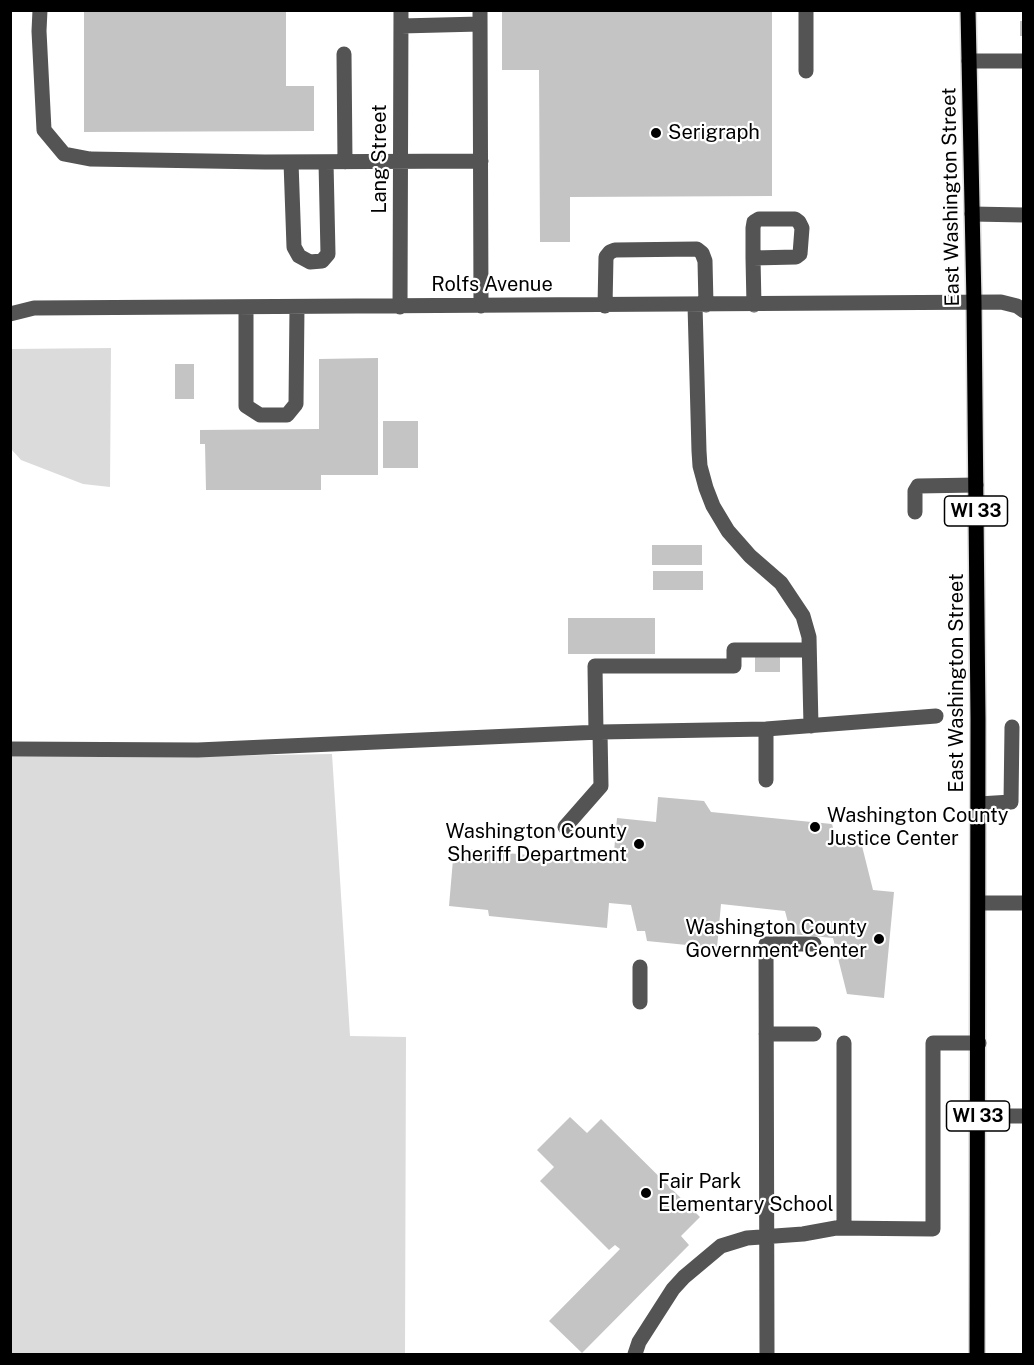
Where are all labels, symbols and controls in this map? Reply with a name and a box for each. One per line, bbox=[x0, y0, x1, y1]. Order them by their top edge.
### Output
street label: East Washington Street bbox=[937, 87, 965, 307]
street label: Lang Street bbox=[368, 104, 392, 214]
place label: Serigraph bbox=[668, 121, 760, 145]
marker: Serigraph bbox=[649, 126, 663, 140]
street label: Rolfs Avenue bbox=[431, 273, 553, 297]
road number: WI 33 bbox=[944, 496, 1008, 526]
street label: East Washington Street bbox=[945, 573, 969, 793]
place label: Washington County Justice Center bbox=[827, 804, 1009, 851]
place label: Washington County Sheriff Department bbox=[445, 820, 627, 867]
marker: Washington County Justice Center bbox=[808, 820, 822, 834]
marker: Washington County Sheriff Department bbox=[632, 837, 646, 851]
place label: Washington County Government Center bbox=[685, 916, 867, 963]
marker: Washington County Government Center bbox=[872, 932, 886, 946]
road number: WI 33 bbox=[946, 1101, 1010, 1131]
place label: Fair Park Elementary School bbox=[658, 1170, 834, 1217]
marker: Fair Park Elementary School bbox=[639, 1186, 653, 1200]

